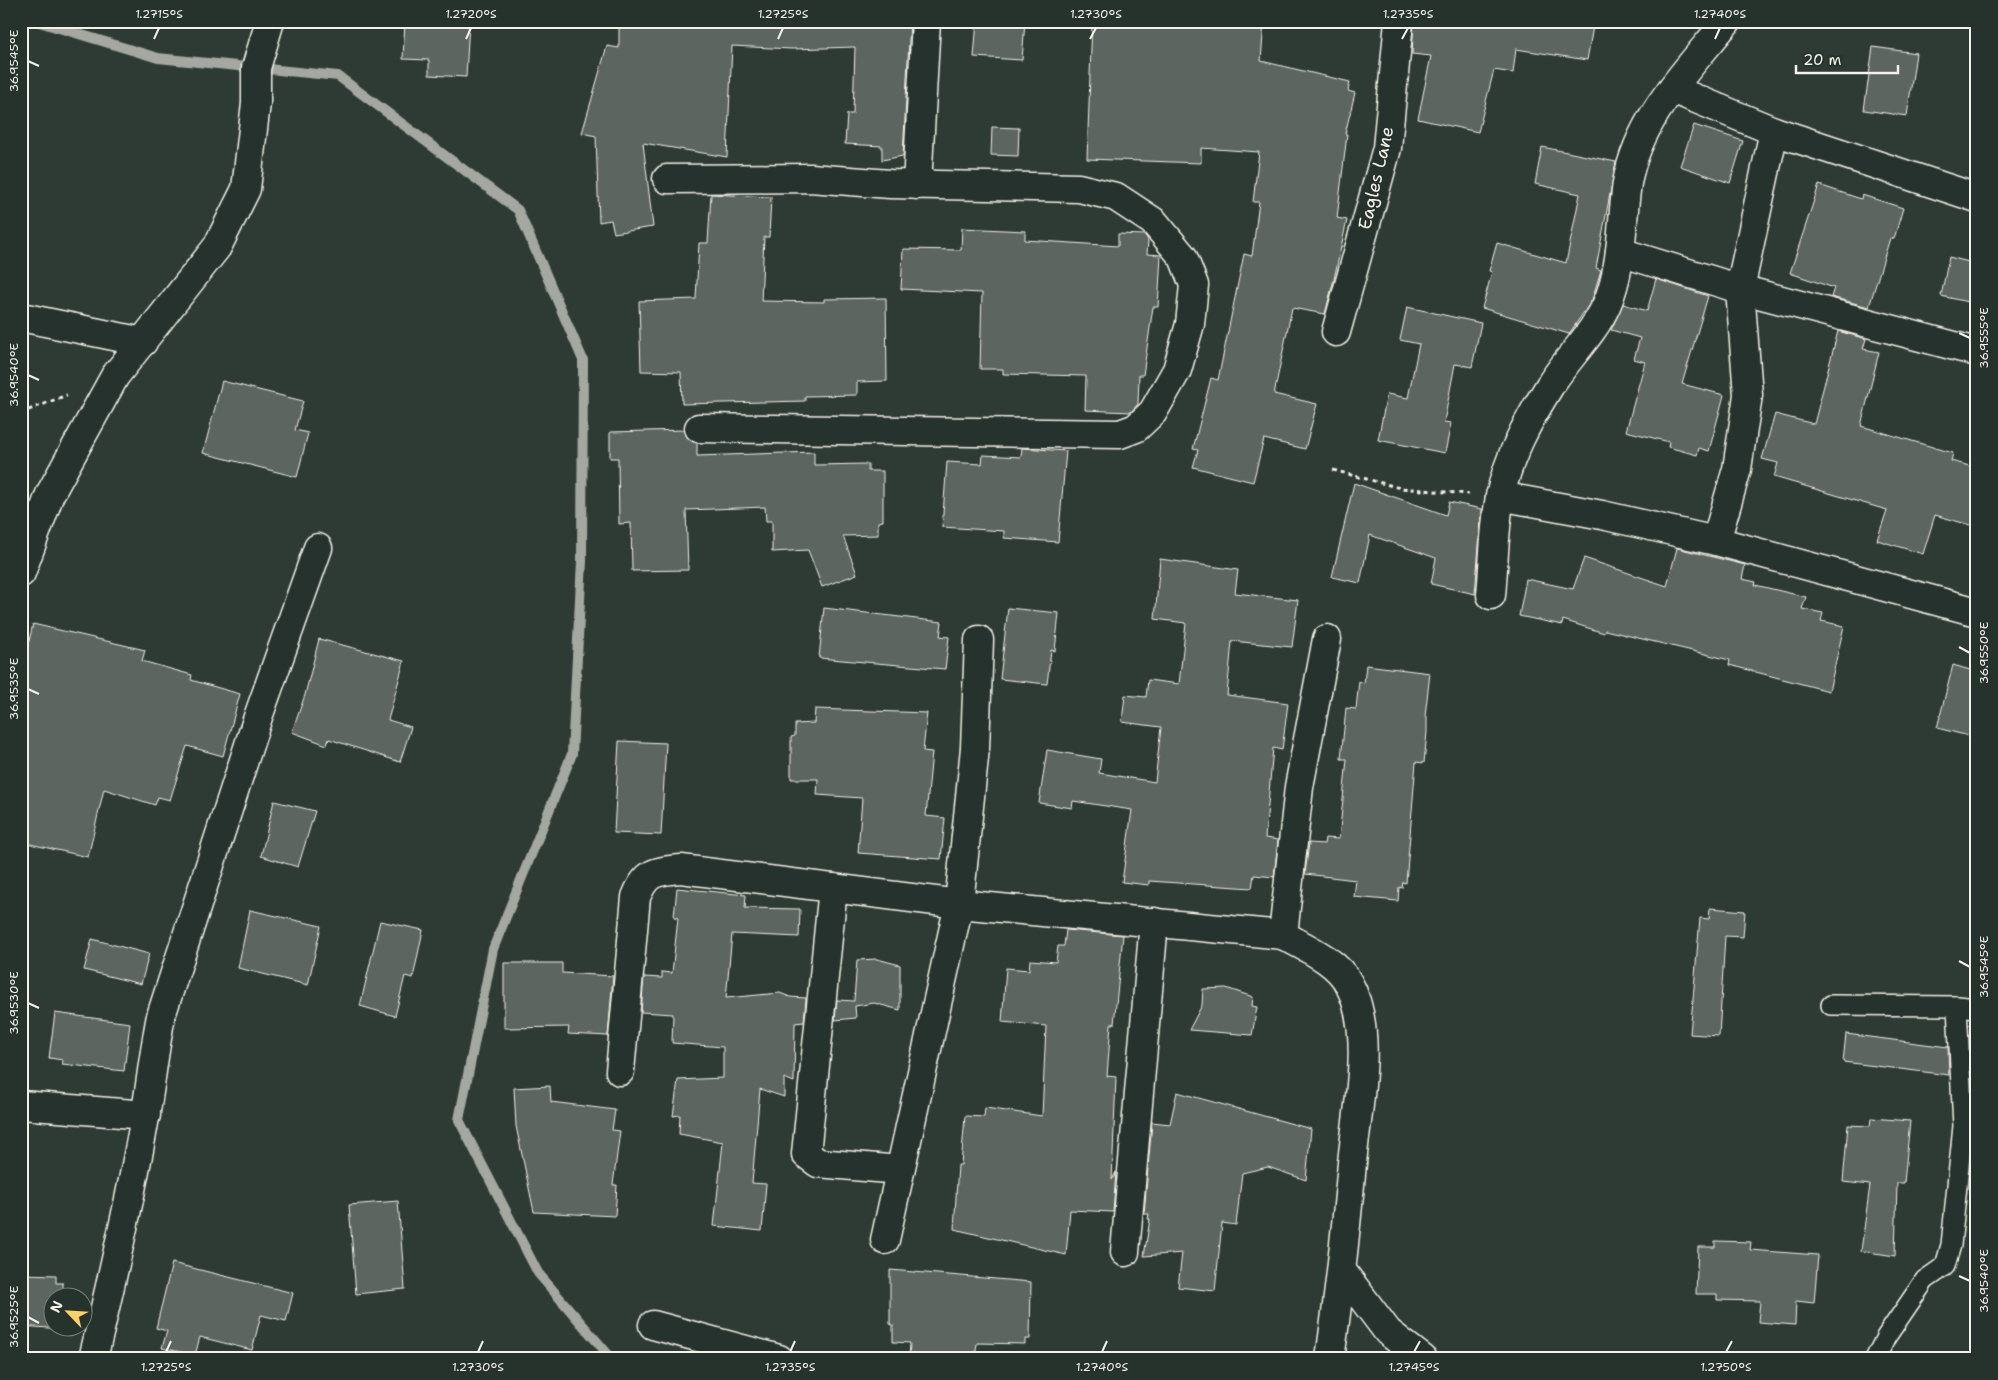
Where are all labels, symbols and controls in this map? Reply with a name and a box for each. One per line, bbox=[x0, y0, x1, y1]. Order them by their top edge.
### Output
text: 1.2715°S bbox=[135, 6, 183, 22]
text: 1.2720°S bbox=[445, 6, 497, 22]
text: 1.2725°S bbox=[758, 6, 809, 22]
text: 1.2730°S bbox=[1070, 6, 1122, 22]
text: 1.2735°S bbox=[1383, 6, 1434, 22]
text: 1.2740°S bbox=[1694, 6, 1747, 22]
text: 36.9545°E bbox=[6, 30, 22, 92]
scale bar bbox=[1796, 42, 1898, 74]
text: 20 m bbox=[1803, 50, 1842, 70]
street label: Eagles Lane bbox=[1352, 124, 1400, 232]
text: 36.9555°E bbox=[1976, 307, 1992, 369]
text: 36.9540°E bbox=[6, 343, 22, 407]
text: 36.9550°E bbox=[1976, 622, 1992, 684]
text: 36.9535°E bbox=[6, 658, 22, 720]
text: 36.9545°E bbox=[1976, 936, 1992, 998]
text: 36.9530°E bbox=[6, 971, 22, 1035]
text: 36.9540°E bbox=[1976, 1249, 1992, 1313]
text: 36.9525°E bbox=[6, 1286, 22, 1348]
north arrow bbox=[42, 1288, 92, 1338]
text: N bbox=[46, 1298, 67, 1315]
text: 1.2725°S bbox=[141, 1359, 192, 1375]
text: 1.2730°S bbox=[452, 1359, 504, 1375]
text: 1.2735°S bbox=[765, 1359, 816, 1375]
text: 1.2740°S bbox=[1076, 1359, 1129, 1375]
text: 1.2745°S bbox=[1388, 1359, 1440, 1375]
text: 1.2750°S bbox=[1700, 1359, 1752, 1375]

